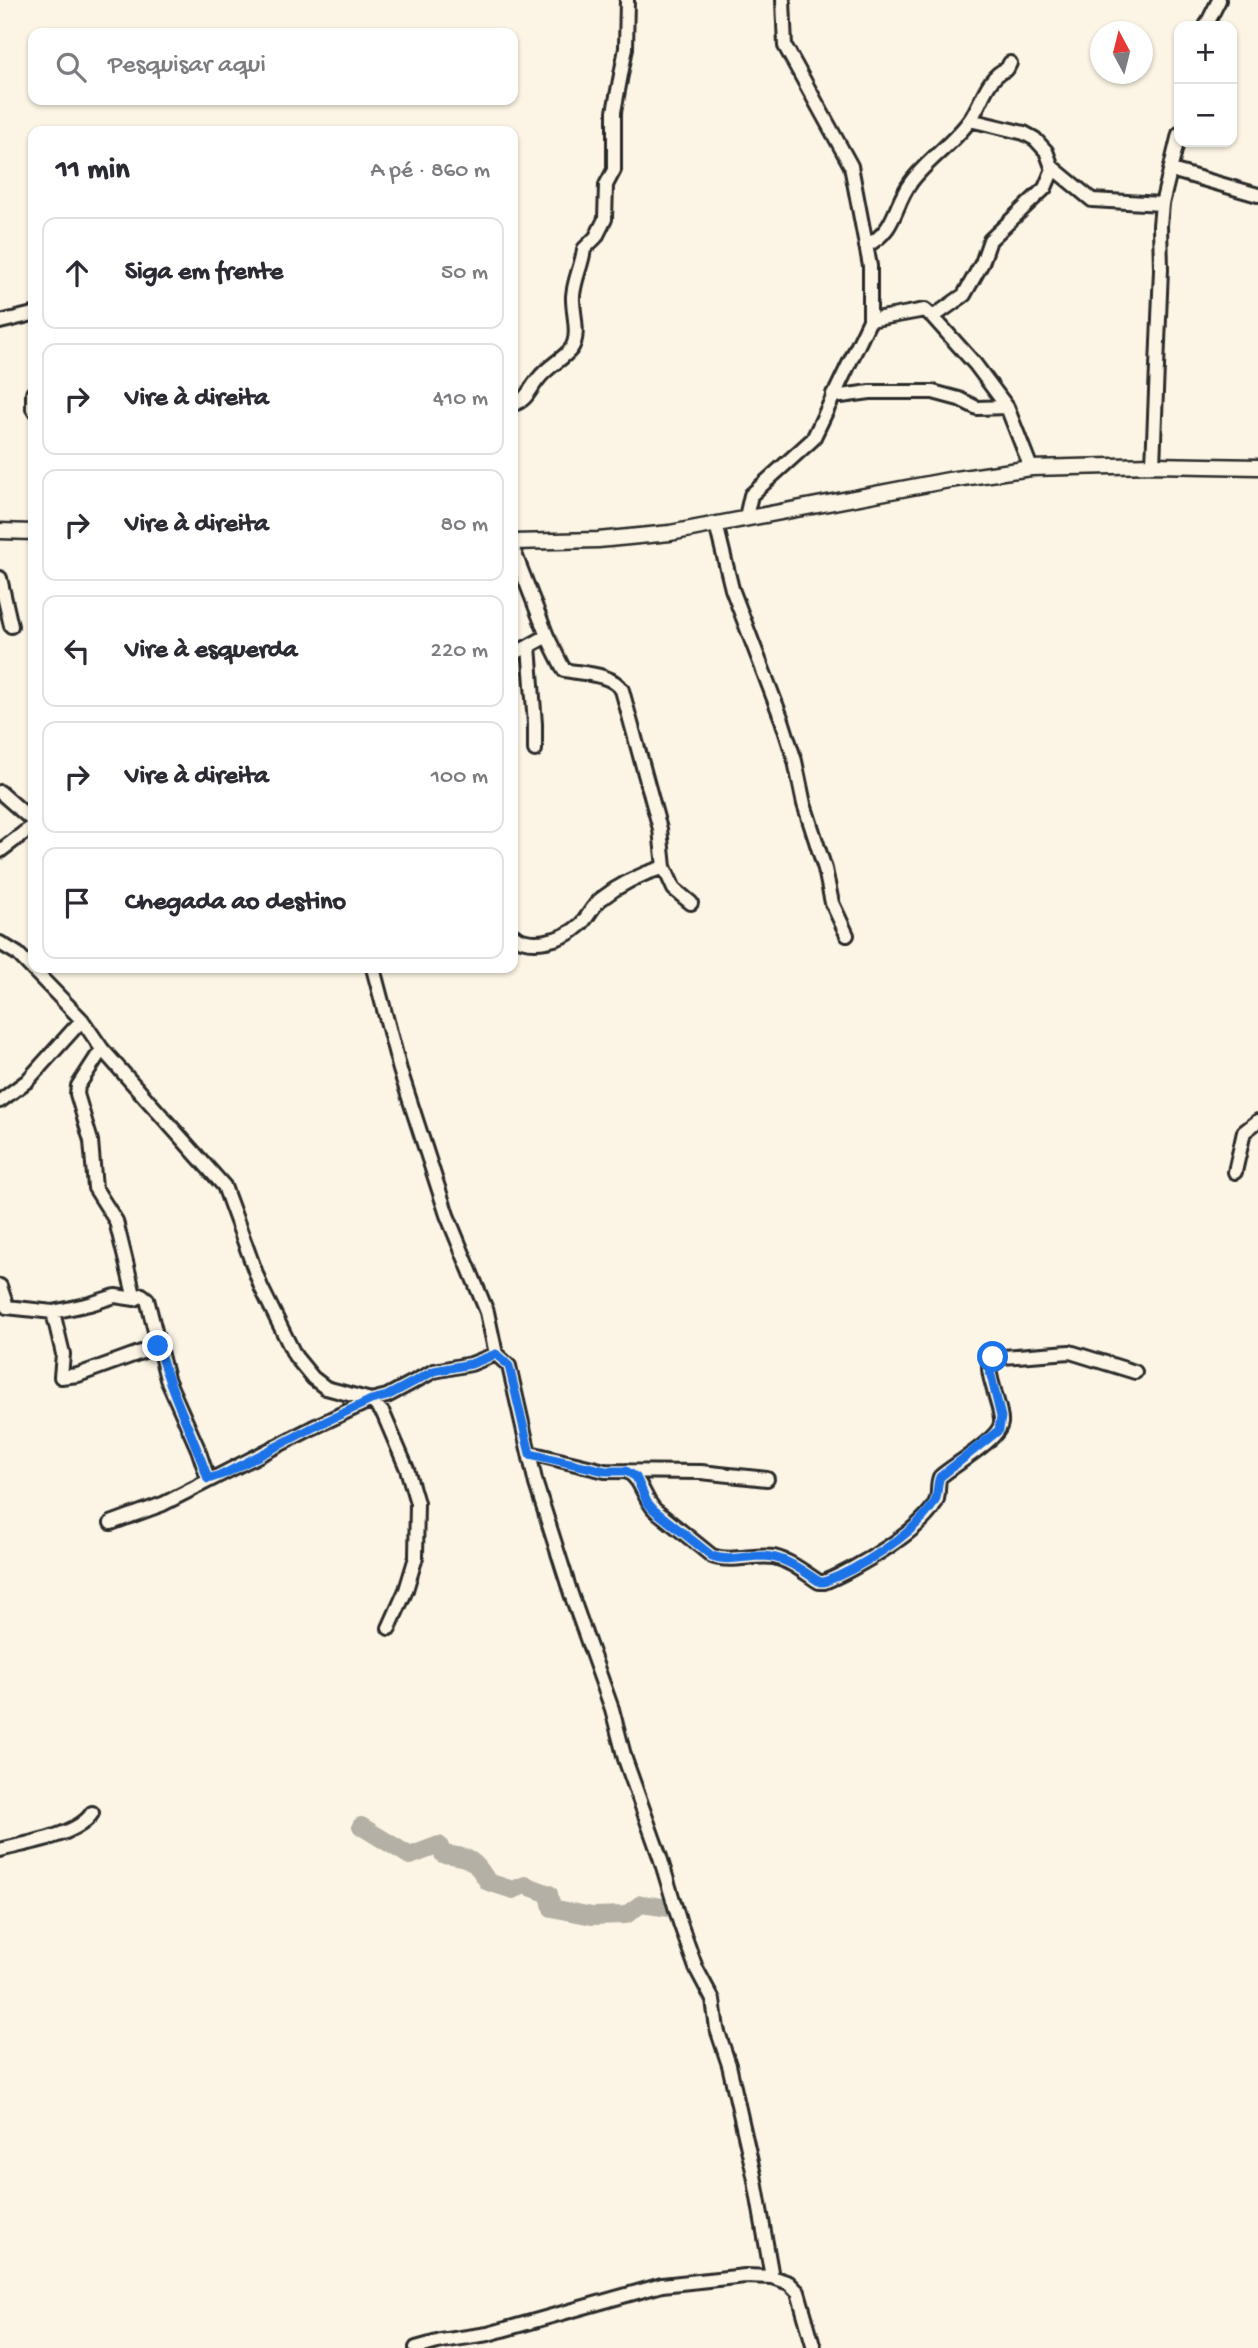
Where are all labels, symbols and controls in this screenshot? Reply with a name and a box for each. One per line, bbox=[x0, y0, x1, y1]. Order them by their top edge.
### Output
north arrow bbox=[1090, 21, 1153, 84]
map controls bbox=[1174, 21, 1237, 147]
button: + bbox=[1174, 21, 1237, 84]
search box bbox=[28, 28, 518, 105]
icon: search bbox=[52, 48, 90, 86]
text: Pesquisar aqui bbox=[108, 51, 266, 82]
button: − bbox=[1174, 84, 1237, 147]
text: 11 min bbox=[56, 154, 129, 189]
text: A pé · 860 m bbox=[371, 158, 490, 185]
icon: ahead bbox=[58, 254, 96, 292]
text: Siga em frente bbox=[125, 258, 283, 289]
text: 50 m bbox=[441, 260, 488, 287]
icon: right bbox=[58, 380, 96, 418]
text: Vire à direita bbox=[125, 384, 269, 415]
text: 410 m bbox=[433, 386, 488, 413]
icon: right bbox=[58, 506, 96, 544]
text: Vire à direita bbox=[125, 510, 269, 541]
text: 80 m bbox=[441, 512, 488, 539]
icon: left bbox=[58, 632, 96, 670]
text: Vire à esquerda bbox=[125, 636, 298, 667]
text: 220 m bbox=[431, 638, 488, 665]
icon: right bbox=[58, 758, 96, 796]
text: Vire à direita bbox=[125, 762, 269, 793]
text: 100 m bbox=[431, 764, 488, 791]
icon: arrive bbox=[58, 884, 96, 922]
text: Chegada ao destino bbox=[125, 888, 346, 919]
route end bbox=[142, 1330, 173, 1361]
route start bbox=[977, 1341, 1008, 1372]

